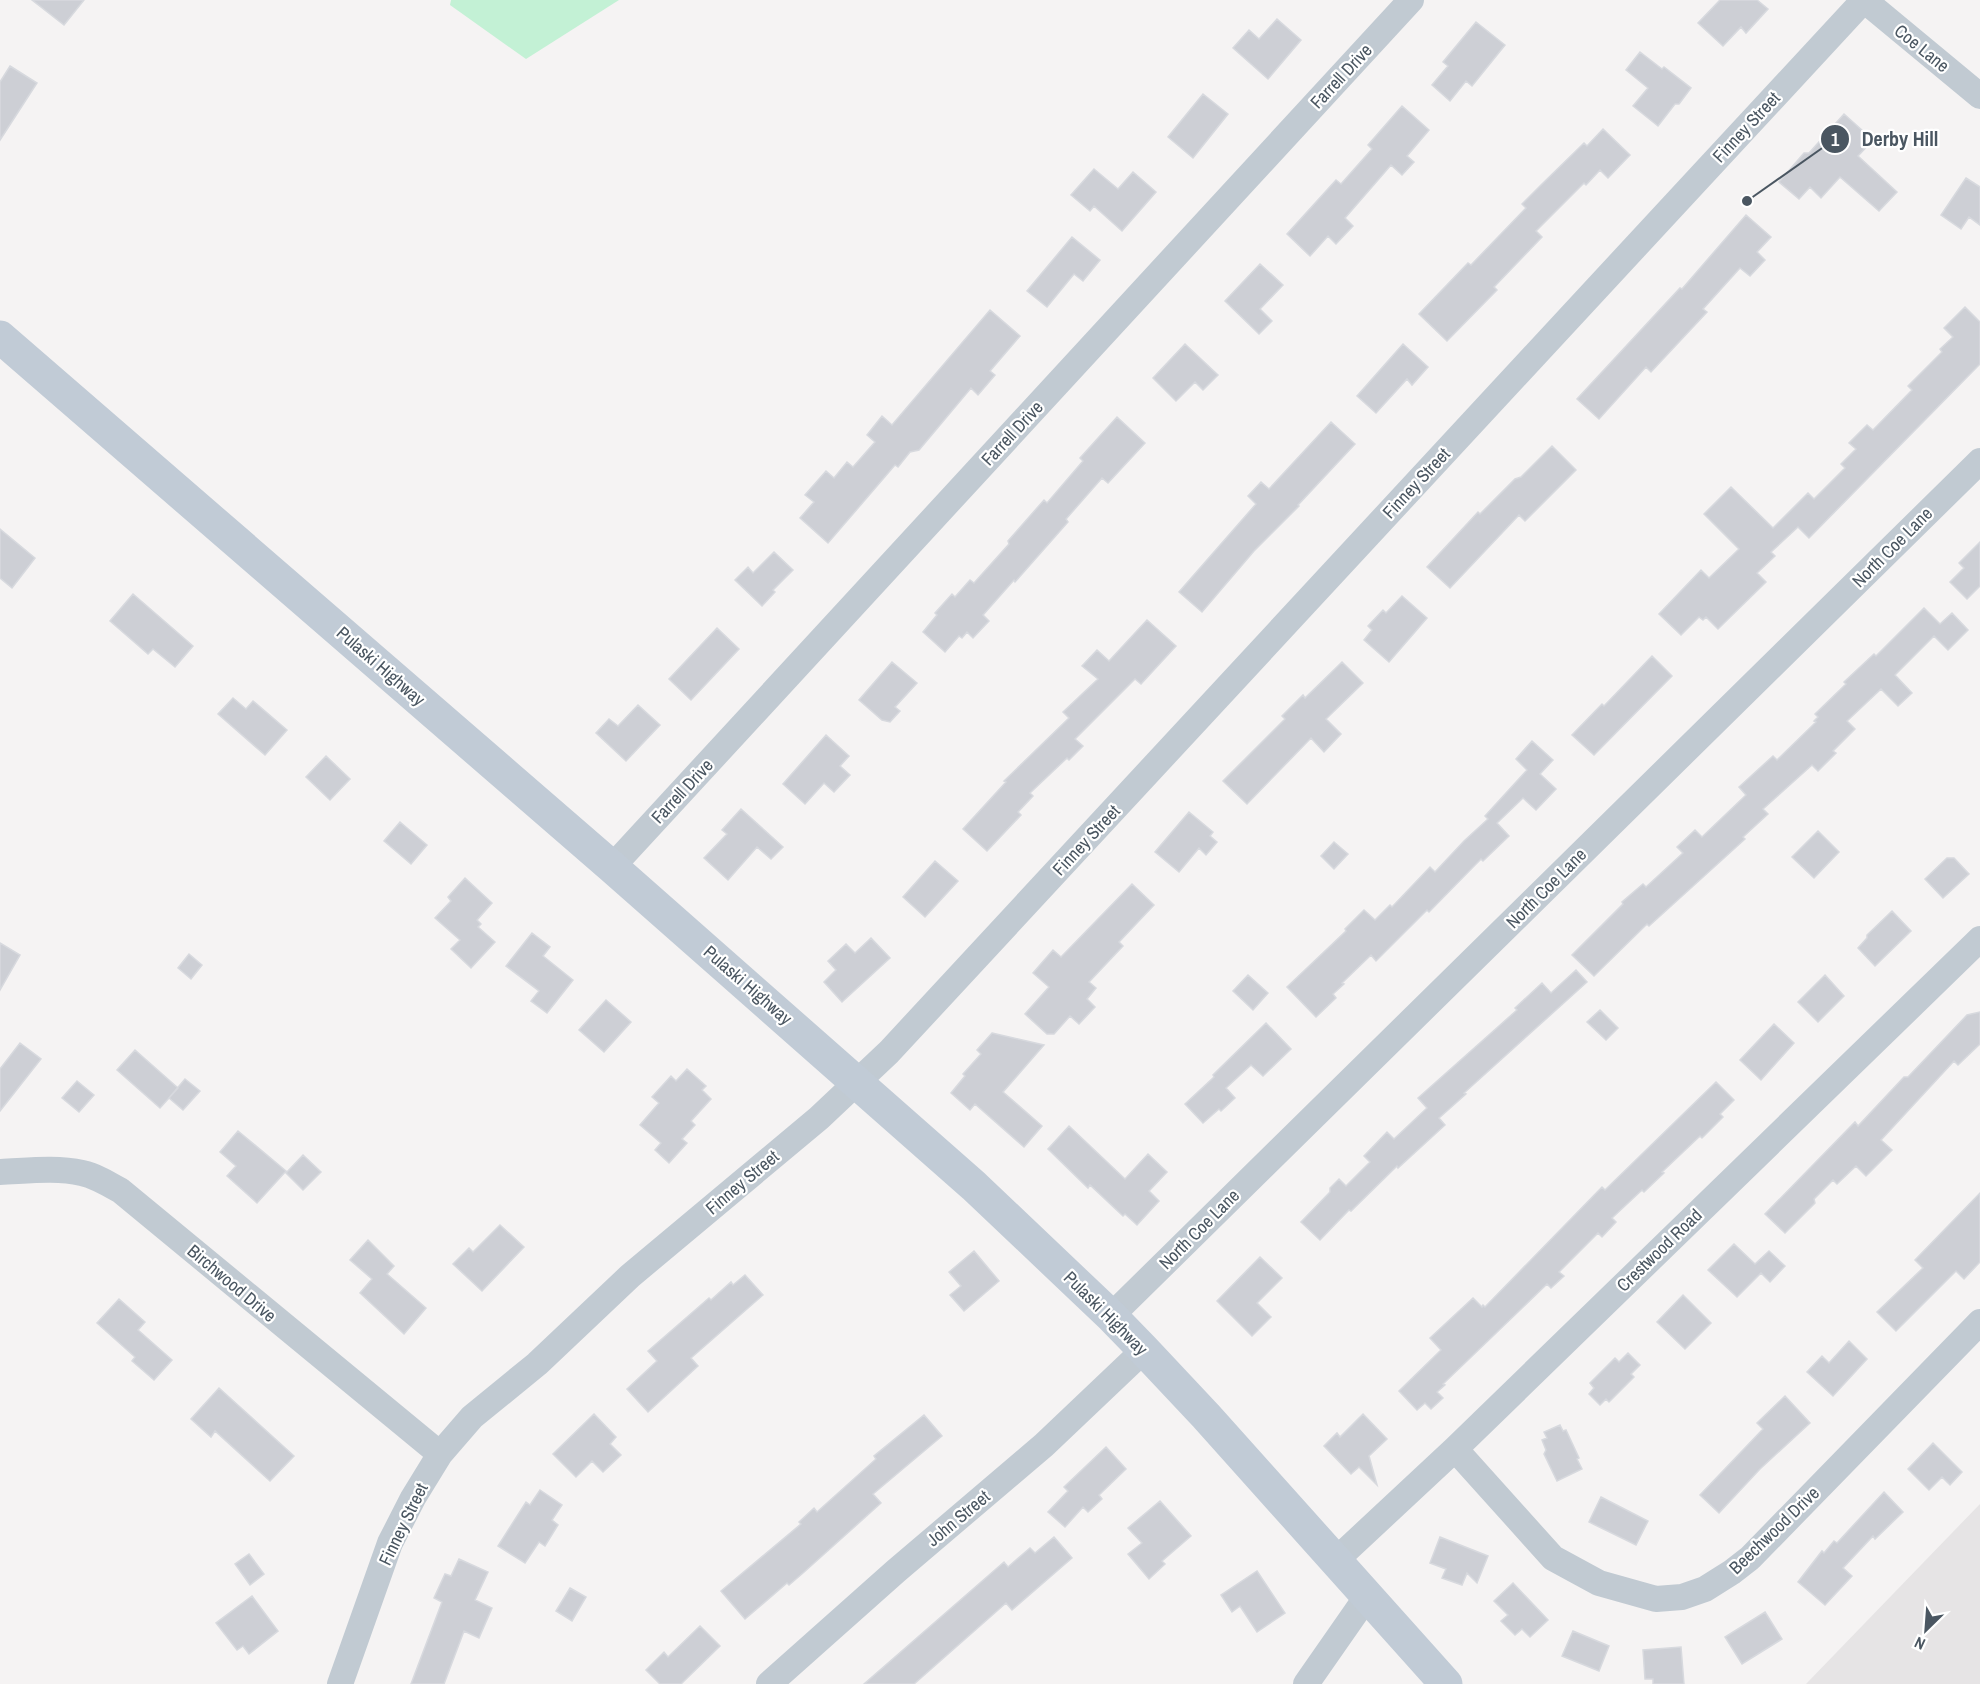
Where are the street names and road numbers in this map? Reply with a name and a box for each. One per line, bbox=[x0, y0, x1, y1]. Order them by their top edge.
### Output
street label: Coe Lane bbox=[1889, 18, 1955, 78]
street label: Farrell Drive bbox=[1304, 38, 1378, 114]
street label: Finney Street bbox=[1707, 86, 1785, 168]
street label: Farrell Drive bbox=[975, 395, 1049, 471]
street label: Finney Street bbox=[1377, 442, 1455, 524]
street label: North Coe Lane bbox=[1846, 501, 1938, 593]
street label: Pulaski Highway bbox=[331, 621, 431, 712]
street label: Farrell Drive bbox=[645, 753, 719, 829]
street label: Finney Street bbox=[1047, 799, 1125, 881]
street label: North Coe Lane bbox=[1500, 842, 1592, 934]
street label: Pulaski Highway bbox=[698, 940, 798, 1031]
street label: Finney Street bbox=[700, 1144, 784, 1220]
street label: North Coe Lane bbox=[1153, 1183, 1245, 1275]
street label: Crestwood Road bbox=[1611, 1203, 1707, 1297]
street label: Birchwood Drive bbox=[182, 1238, 282, 1328]
street label: Pulaski Highway bbox=[1058, 1265, 1154, 1361]
street label: Finney Street bbox=[372, 1479, 434, 1569]
street label: Beechwood Drive bbox=[1723, 1481, 1825, 1579]
street label: John Street bbox=[921, 1484, 995, 1552]

